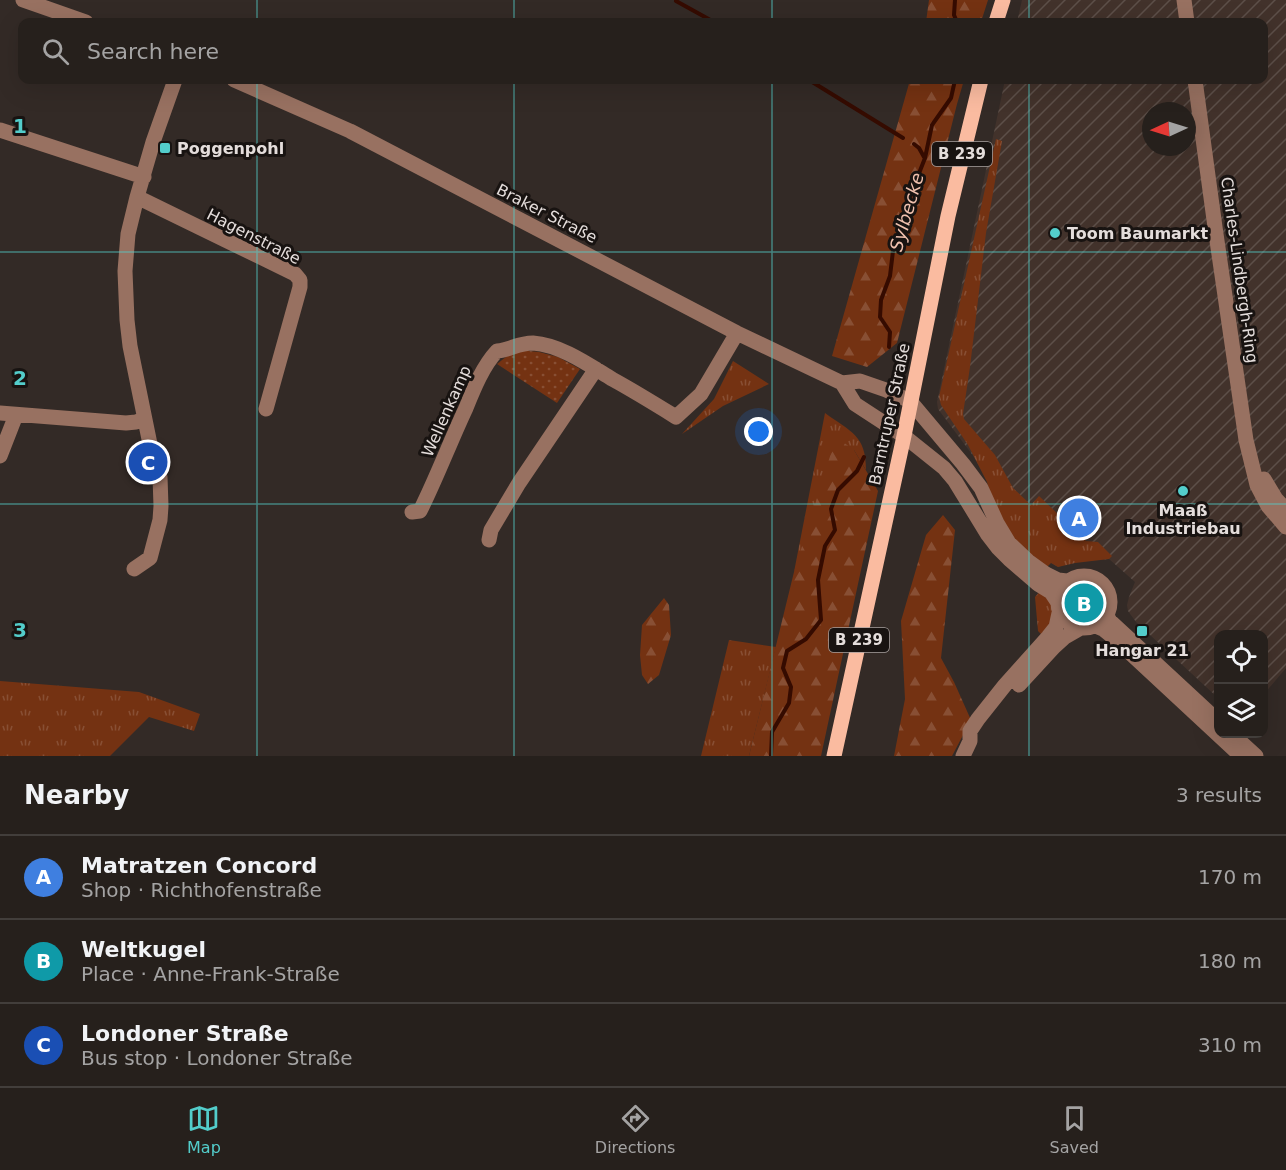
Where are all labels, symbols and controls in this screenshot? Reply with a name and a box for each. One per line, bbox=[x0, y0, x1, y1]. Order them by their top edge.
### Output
search box bbox=[18, 18, 1268, 84]
icon: search bbox=[39, 35, 72, 68]
text: Search here bbox=[87, 39, 219, 64]
north arrow bbox=[1142, 102, 1196, 156]
text: 1 bbox=[13, 114, 27, 138]
place label: Poggenpohl bbox=[177, 139, 284, 158]
marker: Poggenpohl bbox=[158, 141, 172, 155]
road number: B 239 bbox=[932, 142, 992, 166]
water label: Sylbecke bbox=[885, 170, 928, 254]
street label: Charles-Lindbergh-Ring bbox=[1217, 176, 1262, 364]
street label: Braker Straße bbox=[493, 180, 600, 247]
street label: Hagenstraße bbox=[204, 205, 304, 268]
place label: Toom Baumarkt bbox=[1067, 224, 1208, 243]
marker: Toom Baumarkt bbox=[1048, 226, 1062, 240]
street label: Barntruper Straße bbox=[865, 341, 914, 487]
street label: Wellenkamp bbox=[418, 363, 475, 460]
text: 2 bbox=[13, 366, 27, 390]
your location bbox=[744, 417, 773, 446]
pin: C bbox=[128, 440, 168, 484]
marker: Maaß Industriebau bbox=[1176, 484, 1190, 498]
pin: A bbox=[1060, 496, 1098, 540]
place label: Maaß Industriebau bbox=[1125, 501, 1241, 538]
pin: B bbox=[1064, 580, 1104, 626]
text: 3 bbox=[13, 618, 27, 642]
marker: Hangar 21 bbox=[1135, 624, 1149, 638]
road number: B 239 bbox=[829, 628, 889, 652]
map controls bbox=[1214, 630, 1268, 738]
button: locate bbox=[1214, 630, 1268, 684]
place label: Hangar 21 bbox=[1095, 641, 1189, 660]
button: layers bbox=[1214, 684, 1268, 738]
text: Nearby bbox=[24, 780, 129, 810]
text: 3 results bbox=[1176, 783, 1262, 807]
text: Matratzen Concord bbox=[81, 853, 317, 878]
text: A bbox=[36, 865, 51, 889]
text: 170 m bbox=[1198, 865, 1262, 889]
text: Shop · Richthofenstraße bbox=[81, 878, 322, 902]
text: Weltkugel bbox=[81, 937, 206, 962]
text: B bbox=[36, 949, 51, 973]
text: 180 m bbox=[1198, 949, 1262, 973]
text: Place · Anne-Frank-Straße bbox=[81, 962, 340, 986]
text: Londoner Straße bbox=[81, 1021, 289, 1046]
text: C bbox=[36, 1033, 51, 1057]
text: 310 m bbox=[1198, 1033, 1262, 1057]
text: Bus stop · Londoner Straße bbox=[81, 1046, 353, 1070]
tab: Map bbox=[187, 1102, 221, 1157]
tab: Directions bbox=[595, 1102, 675, 1157]
tab: Saved bbox=[1050, 1102, 1099, 1157]

